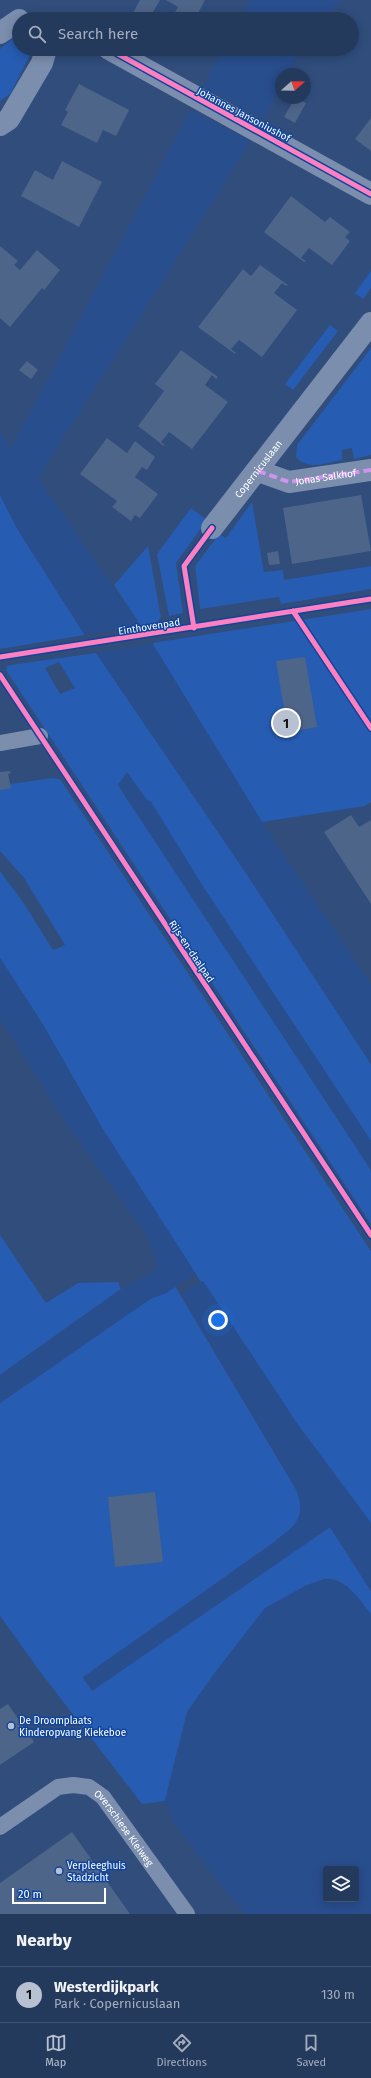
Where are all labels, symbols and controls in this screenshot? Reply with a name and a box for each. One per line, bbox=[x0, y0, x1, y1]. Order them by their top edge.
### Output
search box bbox=[12, 12, 359, 56]
icon: search bbox=[26, 23, 48, 45]
text: Search here bbox=[58, 25, 138, 43]
north arrow bbox=[275, 68, 311, 104]
street label: Johannes Jansoniushof bbox=[195, 85, 293, 145]
street label: Copernicuslaan bbox=[233, 438, 285, 501]
street label: Jonas Salkhof bbox=[295, 467, 358, 488]
street label: Einthovenpad bbox=[117, 616, 181, 638]
pin: 1 bbox=[273, 708, 299, 738]
street label: Rijs-en-daalpad bbox=[166, 918, 216, 985]
your location bbox=[208, 1310, 228, 1330]
place label: De Droomplaats Kinderopvang Kiekeboe bbox=[19, 1715, 126, 1739]
marker: De Droomplaats Kinderopvang Kiekeboe bbox=[6, 1721, 16, 1731]
street label: Overschiese Kleiweg bbox=[92, 1788, 156, 1869]
place label: Verpleeghuis Stadzicht bbox=[67, 1860, 126, 1884]
marker: Verpleeghuis Stadzicht bbox=[54, 1866, 64, 1876]
map controls bbox=[323, 1866, 359, 1902]
button: layers bbox=[323, 1866, 359, 1902]
scale bar bbox=[12, 1886, 106, 1905]
text: 20 m bbox=[18, 1888, 42, 1901]
text: Nearby bbox=[16, 1930, 71, 1951]
text: Westerdijkpark bbox=[54, 1978, 159, 1996]
text: 1 bbox=[26, 1987, 32, 2002]
text: 130 m bbox=[321, 1987, 355, 2002]
text: Park · Copernicuslaan bbox=[54, 1996, 180, 2011]
tab: Map bbox=[45, 2032, 67, 2069]
tab: Directions bbox=[156, 2032, 207, 2069]
tab: Saved bbox=[296, 2032, 326, 2069]

